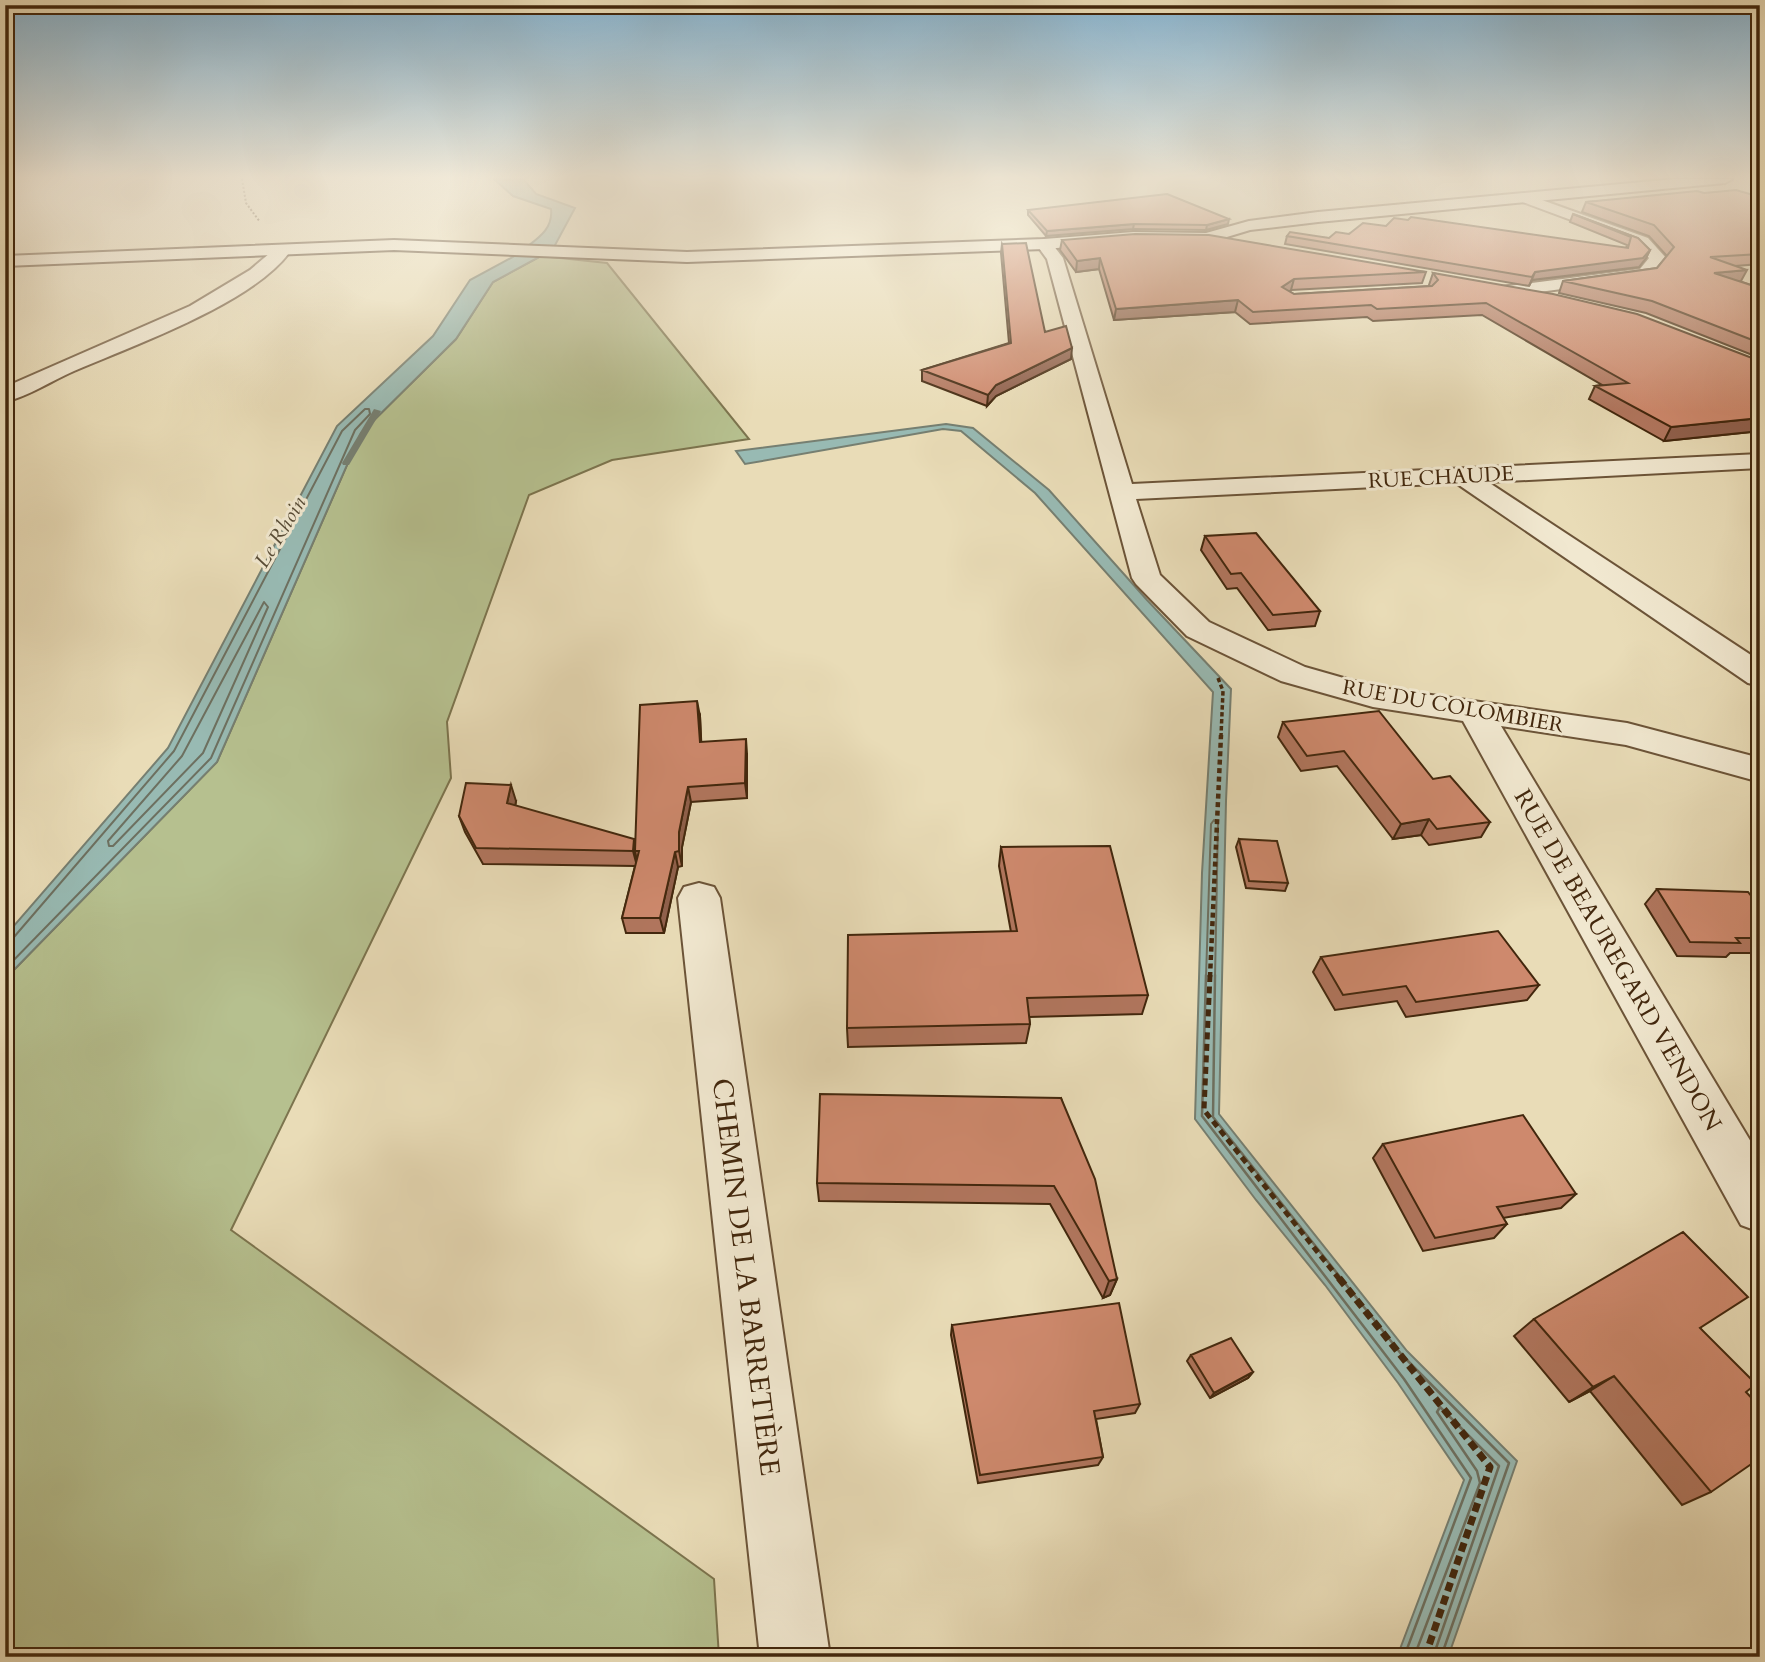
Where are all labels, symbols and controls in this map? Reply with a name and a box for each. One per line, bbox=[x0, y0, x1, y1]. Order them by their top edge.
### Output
street label: RUE CHAUDE bbox=[1367, 459, 1515, 496]
water label: Le Rhoin bbox=[248, 491, 313, 573]
street label: RUE DU COLOMBIER bbox=[1340, 673, 1566, 740]
street label: RUE DE BEAUREGARD VENDON bbox=[1506, 783, 1730, 1138]
street label: CHEMIN DE LA BARRETIÈRE bbox=[703, 1076, 789, 1478]

